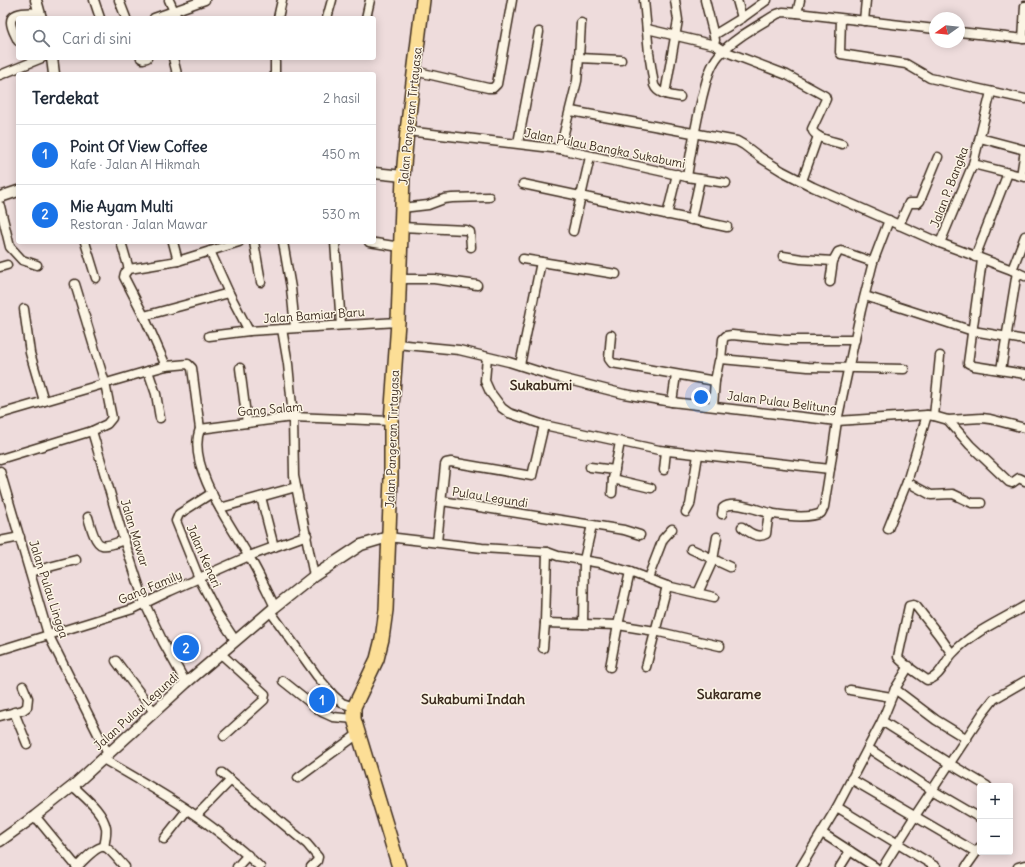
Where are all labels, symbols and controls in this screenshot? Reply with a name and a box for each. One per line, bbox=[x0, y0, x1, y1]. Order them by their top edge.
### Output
north arrow bbox=[929, 12, 965, 48]
search box bbox=[16, 16, 376, 60]
icon: search bbox=[30, 27, 52, 49]
text: Cari di sini bbox=[62, 29, 131, 48]
street label: Jalan Pangeran Tirtayasa bbox=[395, 46, 425, 186]
text: Terdekat bbox=[32, 87, 99, 109]
text: 2 hasil bbox=[323, 90, 360, 107]
street label: Jalan Pulau Bangka Sukabumi bbox=[523, 125, 687, 171]
text: Point Of View Coffee bbox=[70, 137, 208, 156]
street label: Jalan P. Bangka bbox=[927, 145, 971, 229]
text: 1 bbox=[42, 146, 48, 163]
text: 450 m bbox=[322, 146, 360, 163]
text: Kafe · Jalan Al Hikmah bbox=[70, 156, 200, 173]
text: Mie Ayam Multi bbox=[70, 197, 173, 216]
text: 2 bbox=[41, 206, 49, 223]
text: 530 m bbox=[322, 206, 360, 223]
text: Restoran · Jalan Mawar bbox=[70, 216, 208, 233]
street label: Jalan Bamiar Baru bbox=[263, 304, 365, 326]
street label: Jalan Pangeran Tirtayasa bbox=[382, 370, 402, 508]
district label: Sukabumi bbox=[510, 376, 572, 394]
your location bbox=[691, 387, 711, 407]
street label: Jalan Pulau Belitung bbox=[726, 388, 838, 416]
street label: Gang Salam bbox=[237, 399, 304, 419]
street label: Pulau Legundi bbox=[451, 484, 529, 510]
street label: Jalan Mawar bbox=[118, 497, 152, 569]
street label: Jalan Kenari bbox=[183, 522, 225, 590]
street label: Jalan Pulau Lingga bbox=[26, 538, 72, 640]
street label: Gang Family bbox=[116, 567, 184, 607]
pin: 2 bbox=[173, 633, 199, 663]
street label: Jalan Pulau Legundi bbox=[91, 669, 181, 753]
pin: 1 bbox=[309, 685, 335, 715]
district label: Sukarame bbox=[697, 685, 762, 703]
district label: Sukabumi Indah bbox=[421, 690, 525, 708]
map controls bbox=[977, 783, 1013, 855]
button: + bbox=[977, 783, 1013, 819]
button: − bbox=[977, 819, 1013, 855]

